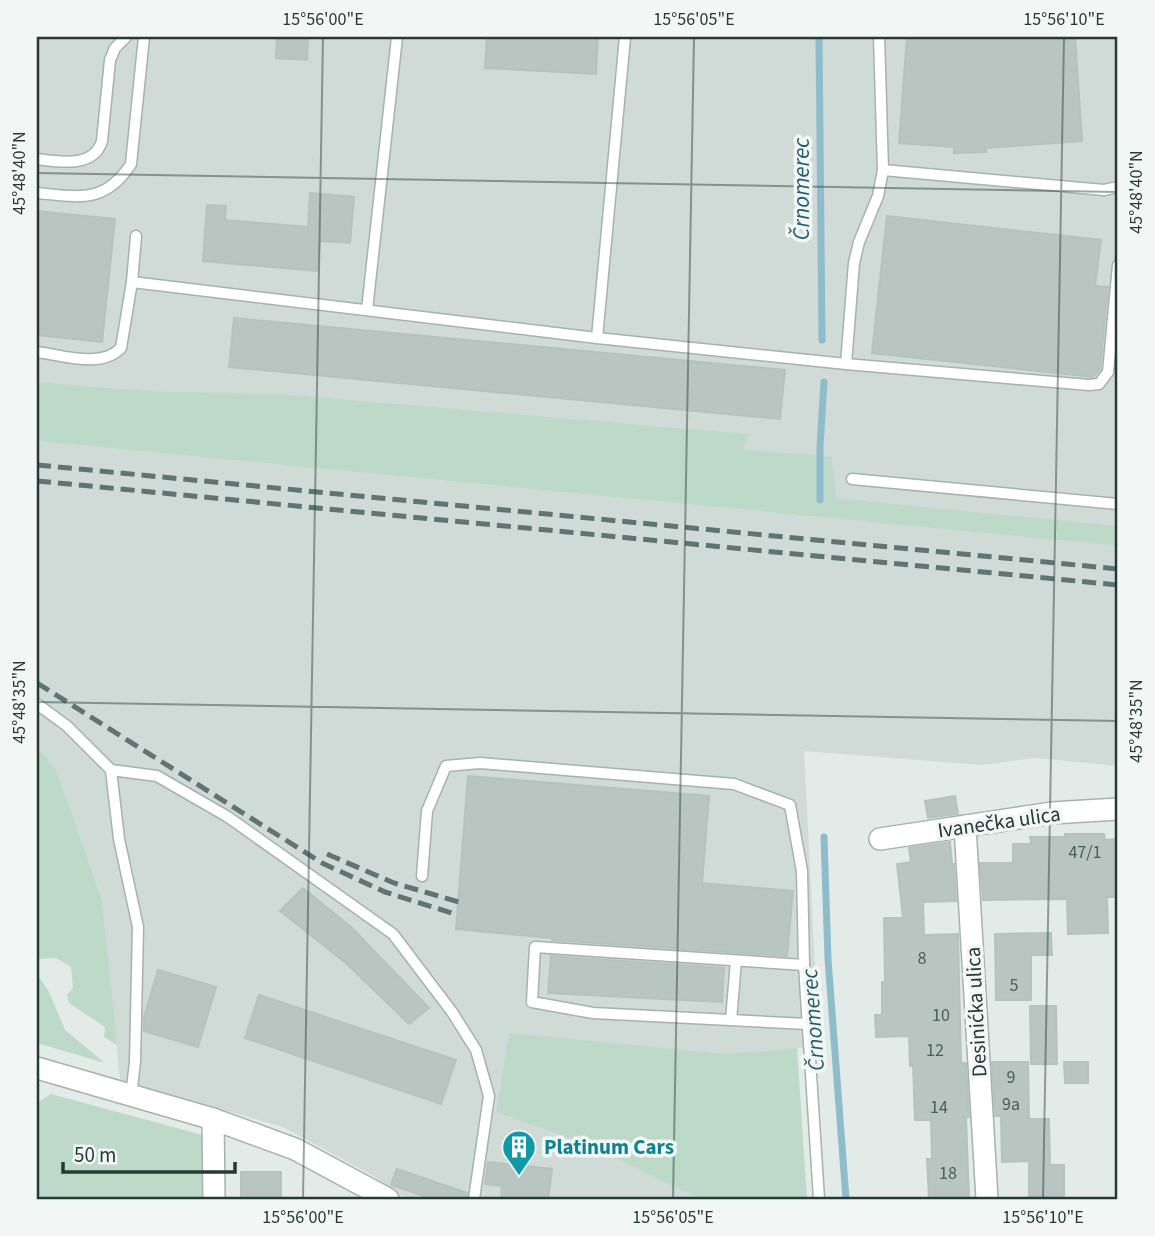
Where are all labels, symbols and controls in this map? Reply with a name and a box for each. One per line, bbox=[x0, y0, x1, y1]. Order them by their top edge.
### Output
text: 15°56'00"E bbox=[282, 7, 364, 32]
text: 15°56'05"E bbox=[653, 7, 735, 32]
text: 15°56'10"E bbox=[1023, 7, 1105, 32]
text: 45°48'40"N bbox=[7, 131, 32, 215]
water label: Črnomerec bbox=[785, 138, 818, 240]
text: 45°48'40"N bbox=[1124, 150, 1149, 234]
text: 45°48'35"N bbox=[7, 660, 32, 744]
text: 45°48'35"N bbox=[1124, 679, 1149, 763]
street label: Ivanečka ulica bbox=[936, 799, 1062, 845]
house number: 47/1 bbox=[1068, 840, 1102, 865]
house number: 8 bbox=[918, 946, 927, 971]
street label: Desinićka ulica bbox=[958, 946, 994, 1078]
water label: Črnomerec bbox=[793, 968, 833, 1072]
house number: 5 bbox=[1010, 973, 1019, 998]
house number: 10 bbox=[932, 1003, 950, 1028]
house number: 12 bbox=[926, 1038, 944, 1063]
house number: 9 bbox=[1007, 1065, 1016, 1090]
house number: 9a bbox=[1002, 1092, 1020, 1117]
house number: 14 bbox=[930, 1095, 948, 1120]
building icon: Platinum Cars bbox=[500, 1128, 538, 1177]
scale bar bbox=[63, 1131, 234, 1175]
place label: Platinum Cars bbox=[544, 1132, 674, 1162]
text: 50 m bbox=[74, 1140, 116, 1170]
house number: 18 bbox=[939, 1161, 957, 1186]
text: 15°56'00"E bbox=[262, 1205, 344, 1230]
text: 15°56'05"E bbox=[632, 1205, 714, 1230]
text: 15°56'10"E bbox=[1002, 1205, 1084, 1230]

